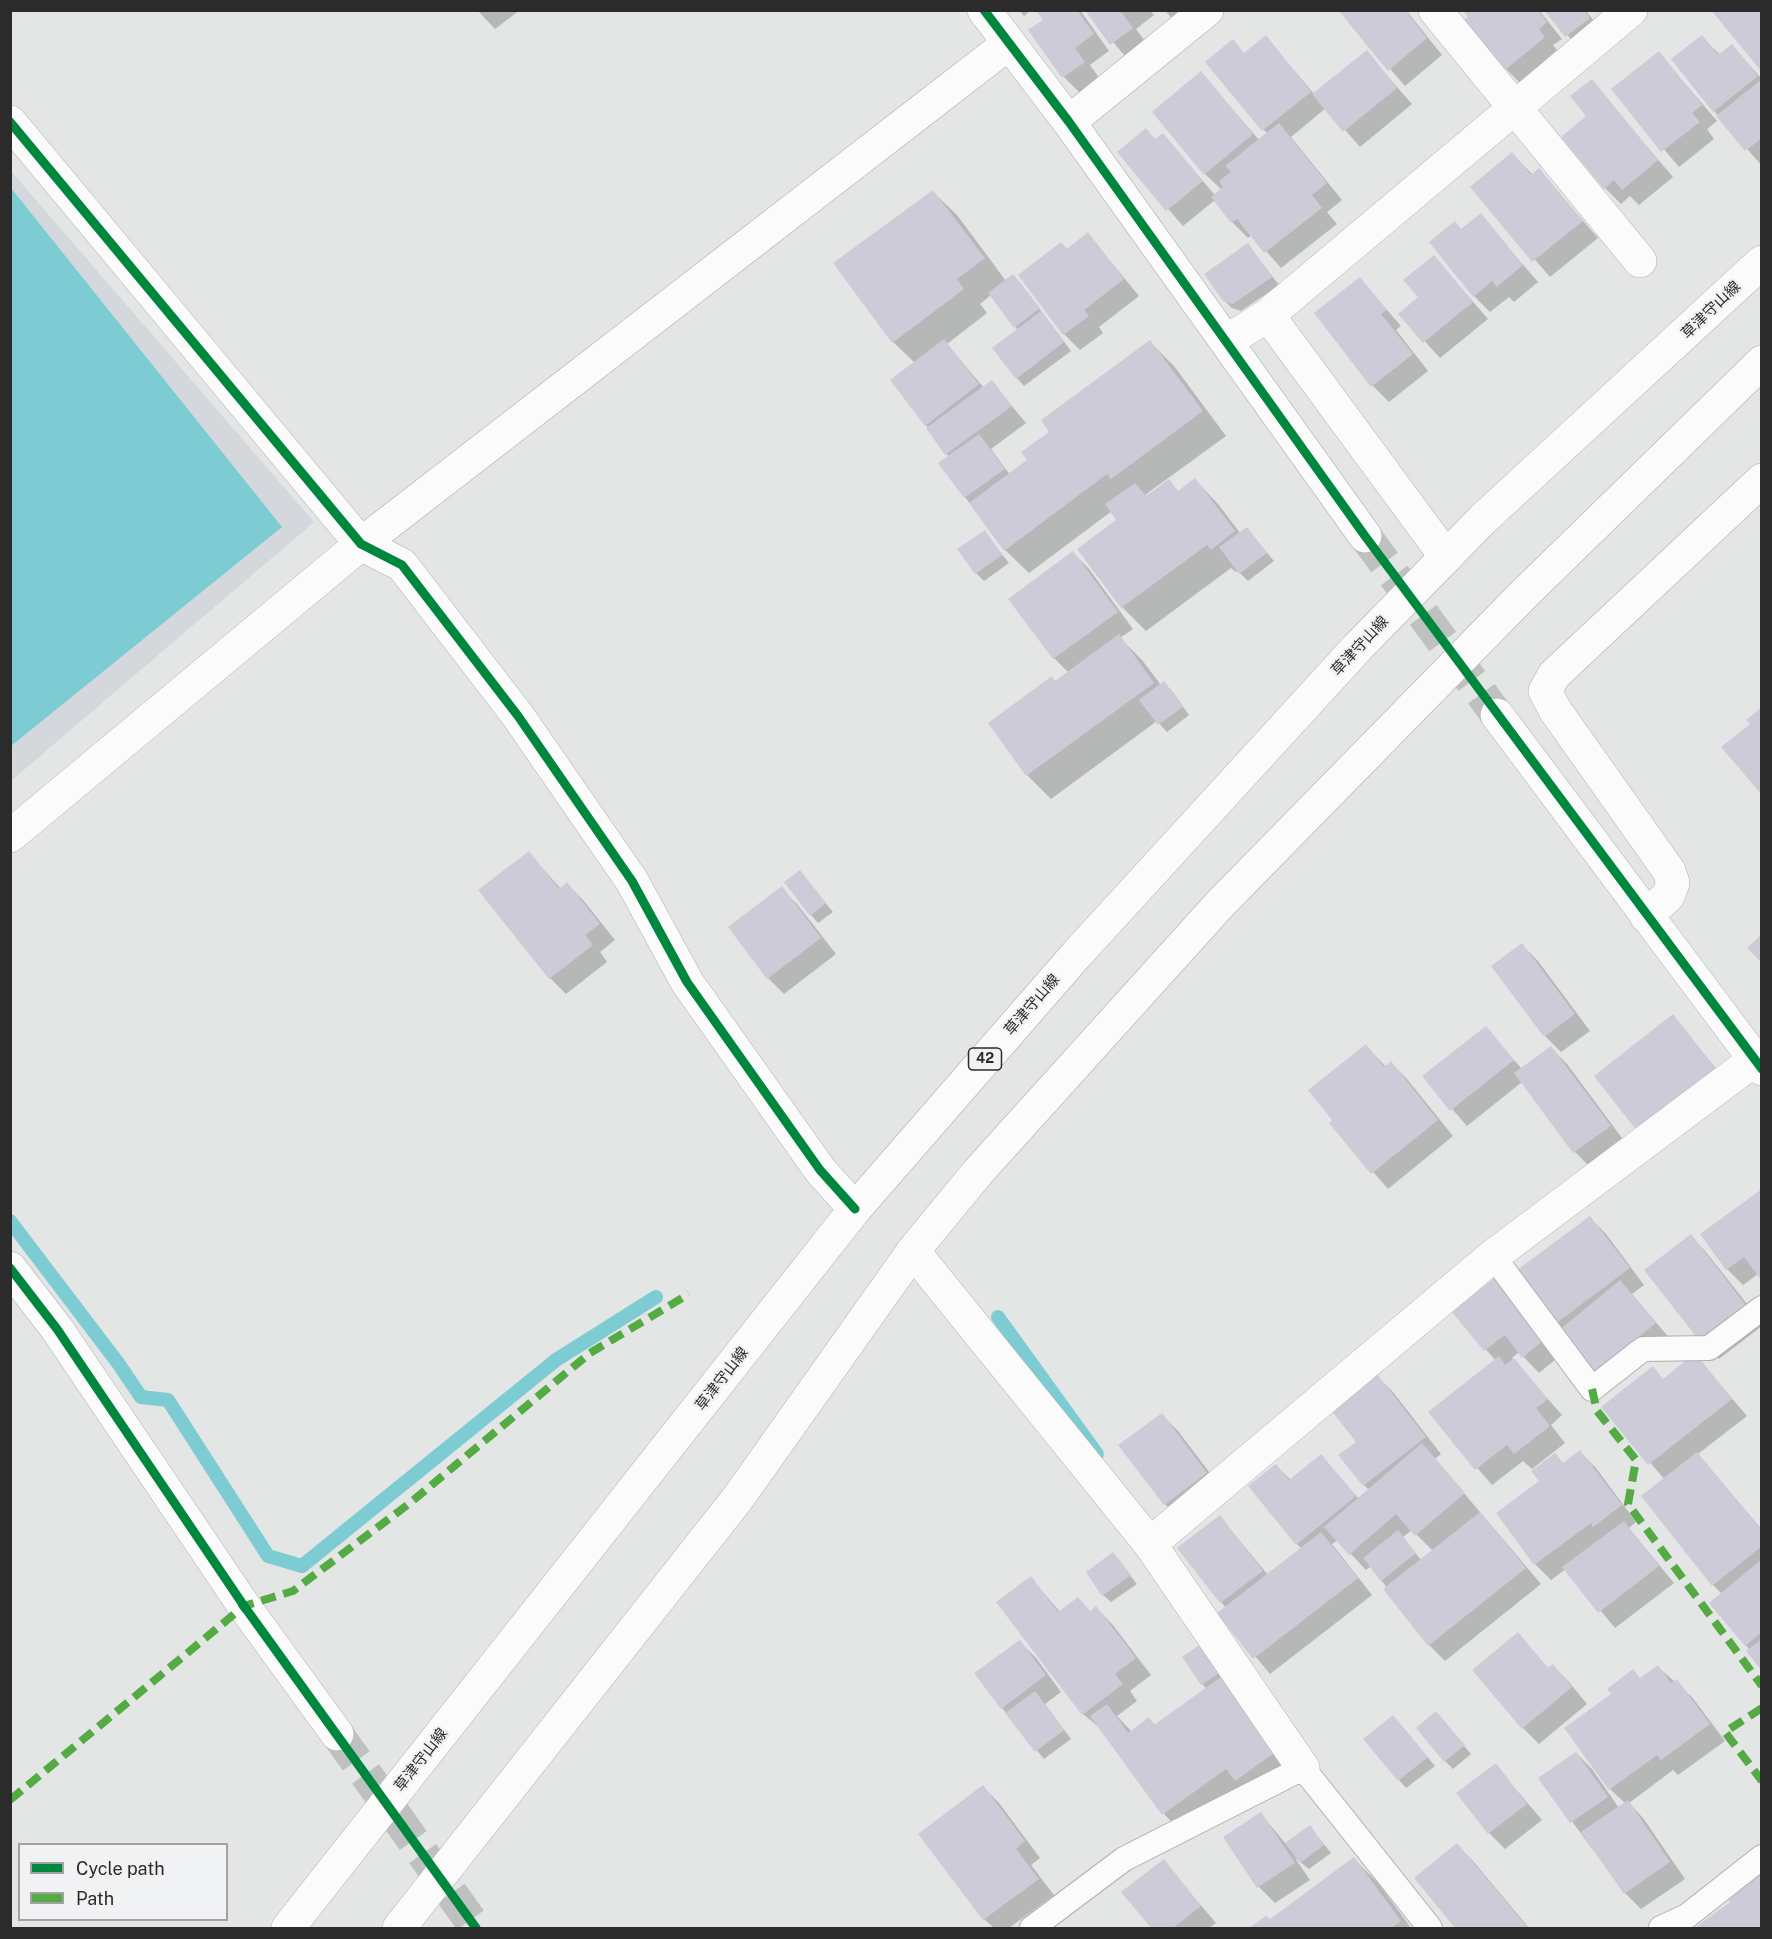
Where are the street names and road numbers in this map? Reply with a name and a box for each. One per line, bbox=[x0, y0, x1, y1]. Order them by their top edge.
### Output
street label: 草津守山線 bbox=[1678, 277, 1744, 343]
street label: 草津守山線 bbox=[1328, 612, 1392, 680]
street label: 草津守山線 bbox=[1001, 971, 1063, 1039]
road number: 42 bbox=[968, 1048, 1002, 1070]
street label: 草津守山線 bbox=[692, 1344, 752, 1414]
street label: 草津守山線 bbox=[391, 1725, 451, 1795]

